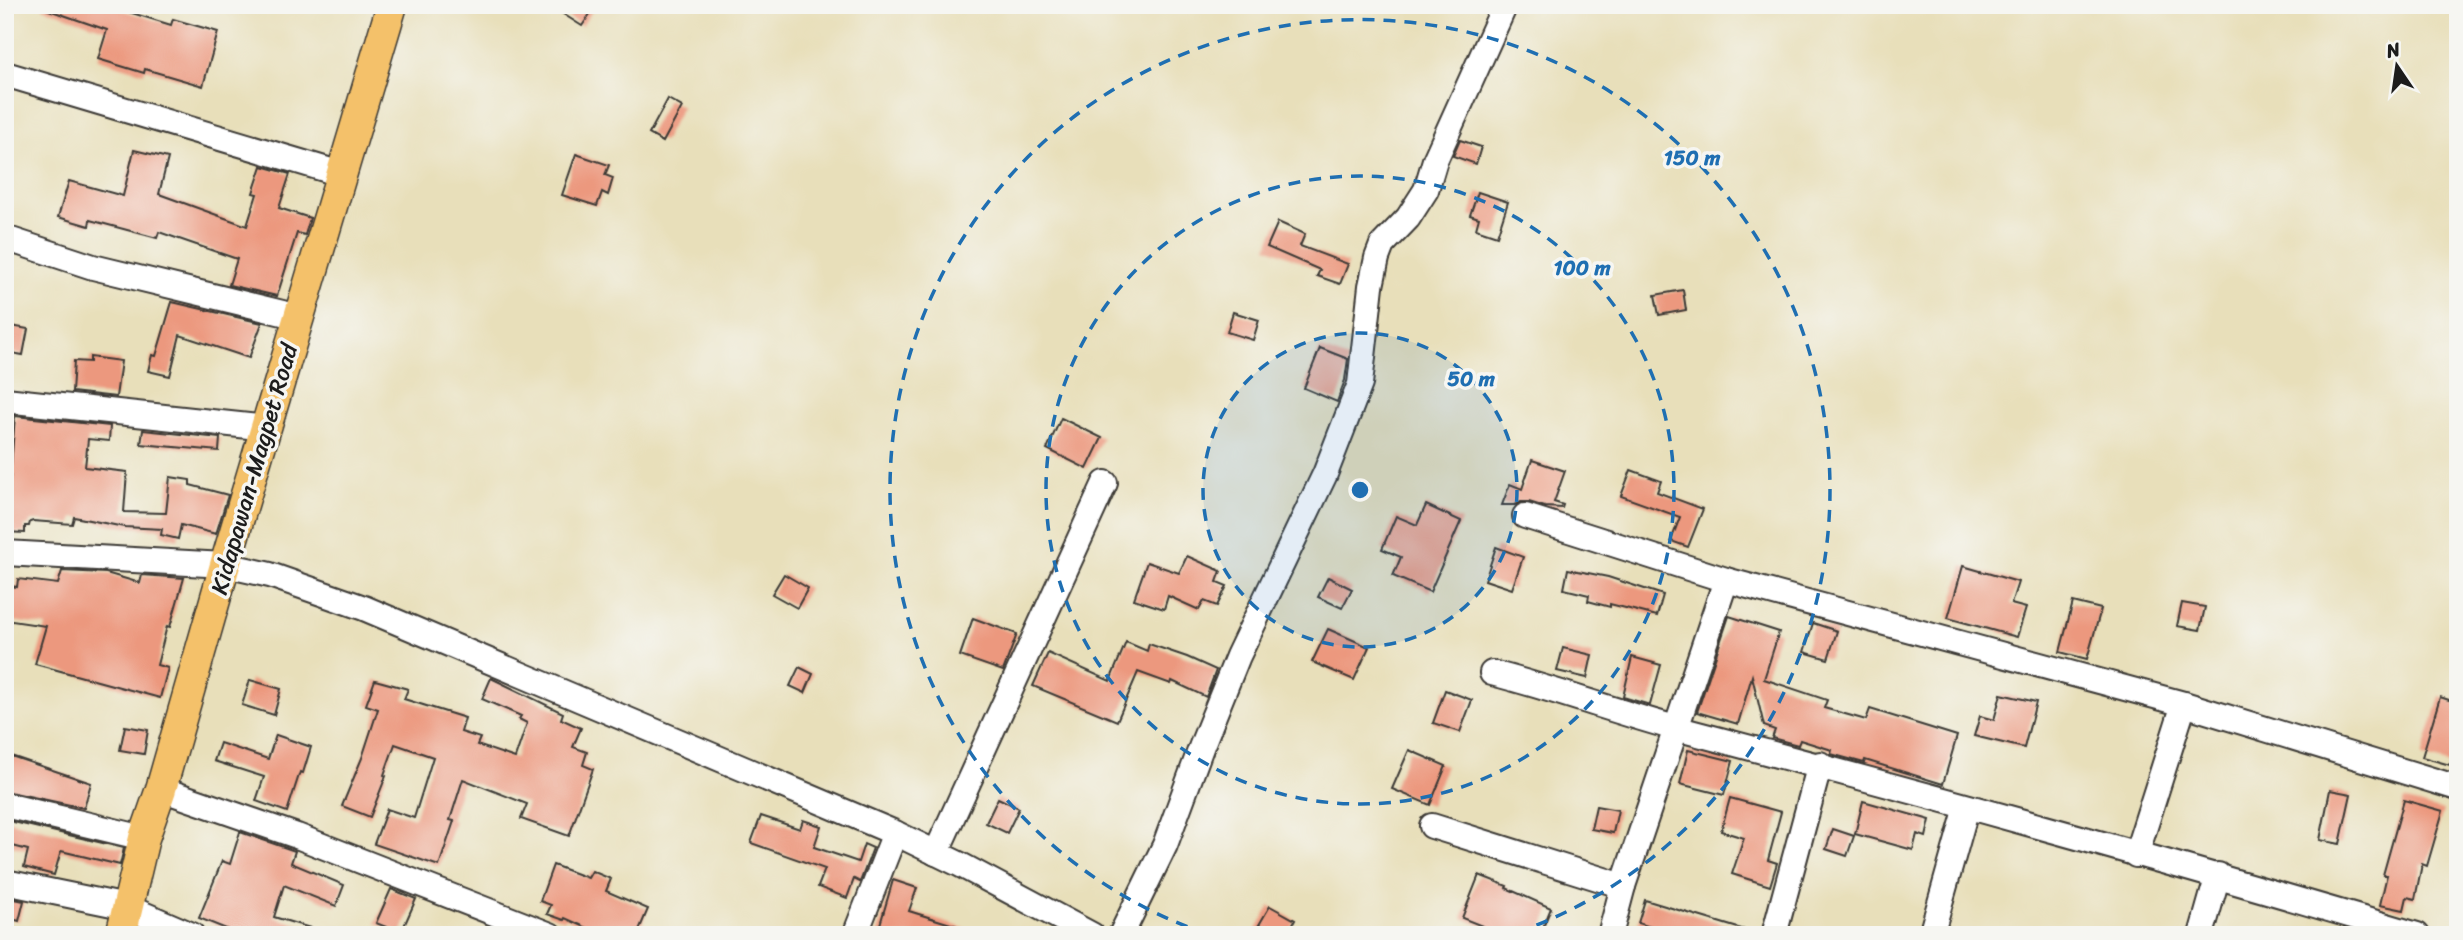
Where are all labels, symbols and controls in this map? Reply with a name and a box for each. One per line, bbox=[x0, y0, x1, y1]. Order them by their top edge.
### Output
north arrow bbox=[2362, 32, 2432, 102]
text: N bbox=[2382, 32, 2404, 68]
text: 150 m bbox=[1664, 139, 1721, 177]
text: 100 m bbox=[1553, 249, 1611, 287]
street label: Kidapawan-Magpet Road bbox=[198, 337, 310, 600]
text: 50 m bbox=[1447, 360, 1496, 398]
centre of rings bbox=[1348, 478, 1372, 502]

